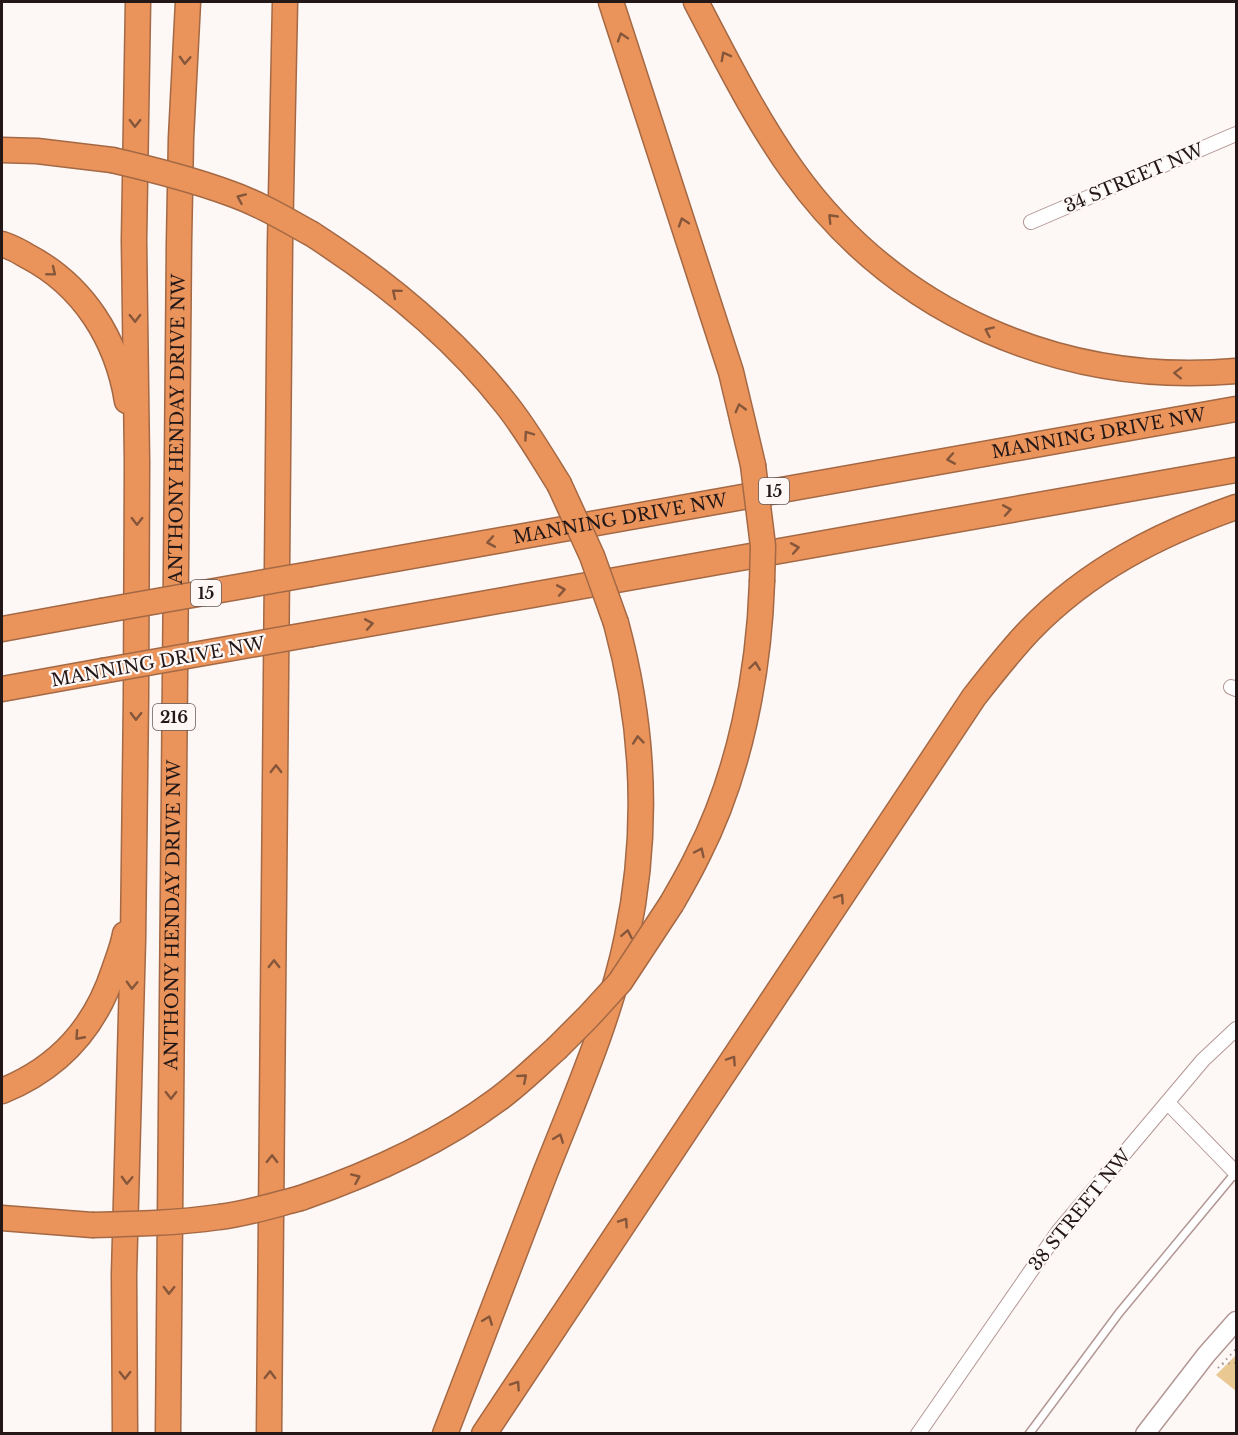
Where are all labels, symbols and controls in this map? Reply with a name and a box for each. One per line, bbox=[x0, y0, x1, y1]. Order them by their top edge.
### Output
one-way arrow bbox=[617, 32, 629, 43]
one-way arrow bbox=[721, 52, 732, 62]
one-way arrow bbox=[179, 55, 192, 64]
one-way arrow bbox=[129, 118, 141, 127]
street label: 34 STREET NW bbox=[1061, 138, 1208, 217]
one-way arrow bbox=[237, 194, 248, 206]
one-way arrow bbox=[828, 215, 839, 225]
one-way arrow bbox=[677, 217, 690, 228]
one-way arrow bbox=[46, 265, 57, 276]
street label: ANTHONY HENDAY DRIVE NW bbox=[165, 273, 190, 585]
one-way arrow bbox=[391, 289, 402, 300]
one-way arrow bbox=[129, 313, 141, 322]
one-way arrow bbox=[985, 326, 996, 338]
one-way arrow bbox=[1174, 367, 1183, 380]
one-way arrow bbox=[735, 403, 747, 414]
street label: MANNING DRIVE NW bbox=[990, 403, 1208, 463]
one-way arrow bbox=[524, 430, 535, 441]
one-way arrow bbox=[947, 452, 957, 465]
road number: 15 bbox=[759, 478, 789, 504]
street label: MANNING DRIVE NW bbox=[511, 489, 730, 549]
one-way arrow bbox=[1003, 505, 1012, 517]
one-way arrow bbox=[131, 516, 143, 525]
one-way arrow bbox=[486, 535, 496, 548]
one-way arrow bbox=[790, 543, 799, 555]
road number: 15 bbox=[191, 580, 221, 606]
one-way arrow bbox=[556, 584, 566, 597]
one-way arrow bbox=[364, 618, 374, 631]
street label: MANNING DRIVE NW bbox=[49, 632, 268, 692]
one-way arrow bbox=[748, 661, 761, 670]
road number: 216 bbox=[153, 704, 195, 730]
one-way arrow bbox=[129, 711, 142, 720]
one-way arrow bbox=[632, 735, 645, 744]
street label: ANTHONY HENDAY DRIVE NW bbox=[160, 759, 185, 1071]
one-way arrow bbox=[270, 765, 282, 774]
one-way arrow bbox=[692, 847, 704, 858]
one-way arrow bbox=[833, 894, 845, 904]
one-way arrow bbox=[620, 929, 633, 939]
one-way arrow bbox=[268, 960, 280, 969]
one-way arrow bbox=[126, 980, 138, 989]
one-way arrow bbox=[75, 1029, 86, 1040]
one-way arrow bbox=[725, 1056, 737, 1066]
one-way arrow bbox=[516, 1074, 527, 1085]
one-way arrow bbox=[165, 1090, 177, 1099]
one-way arrow bbox=[552, 1134, 564, 1145]
street label: 38 STREET NW bbox=[1024, 1144, 1136, 1275]
one-way arrow bbox=[266, 1155, 278, 1164]
one-way arrow bbox=[350, 1173, 361, 1185]
one-way arrow bbox=[120, 1175, 133, 1184]
one-way arrow bbox=[617, 1218, 628, 1229]
one-way arrow bbox=[163, 1285, 175, 1294]
one-way arrow bbox=[481, 1315, 494, 1326]
one-way arrow bbox=[119, 1370, 131, 1379]
one-way arrow bbox=[264, 1371, 276, 1380]
one-way arrow bbox=[509, 1381, 520, 1392]

